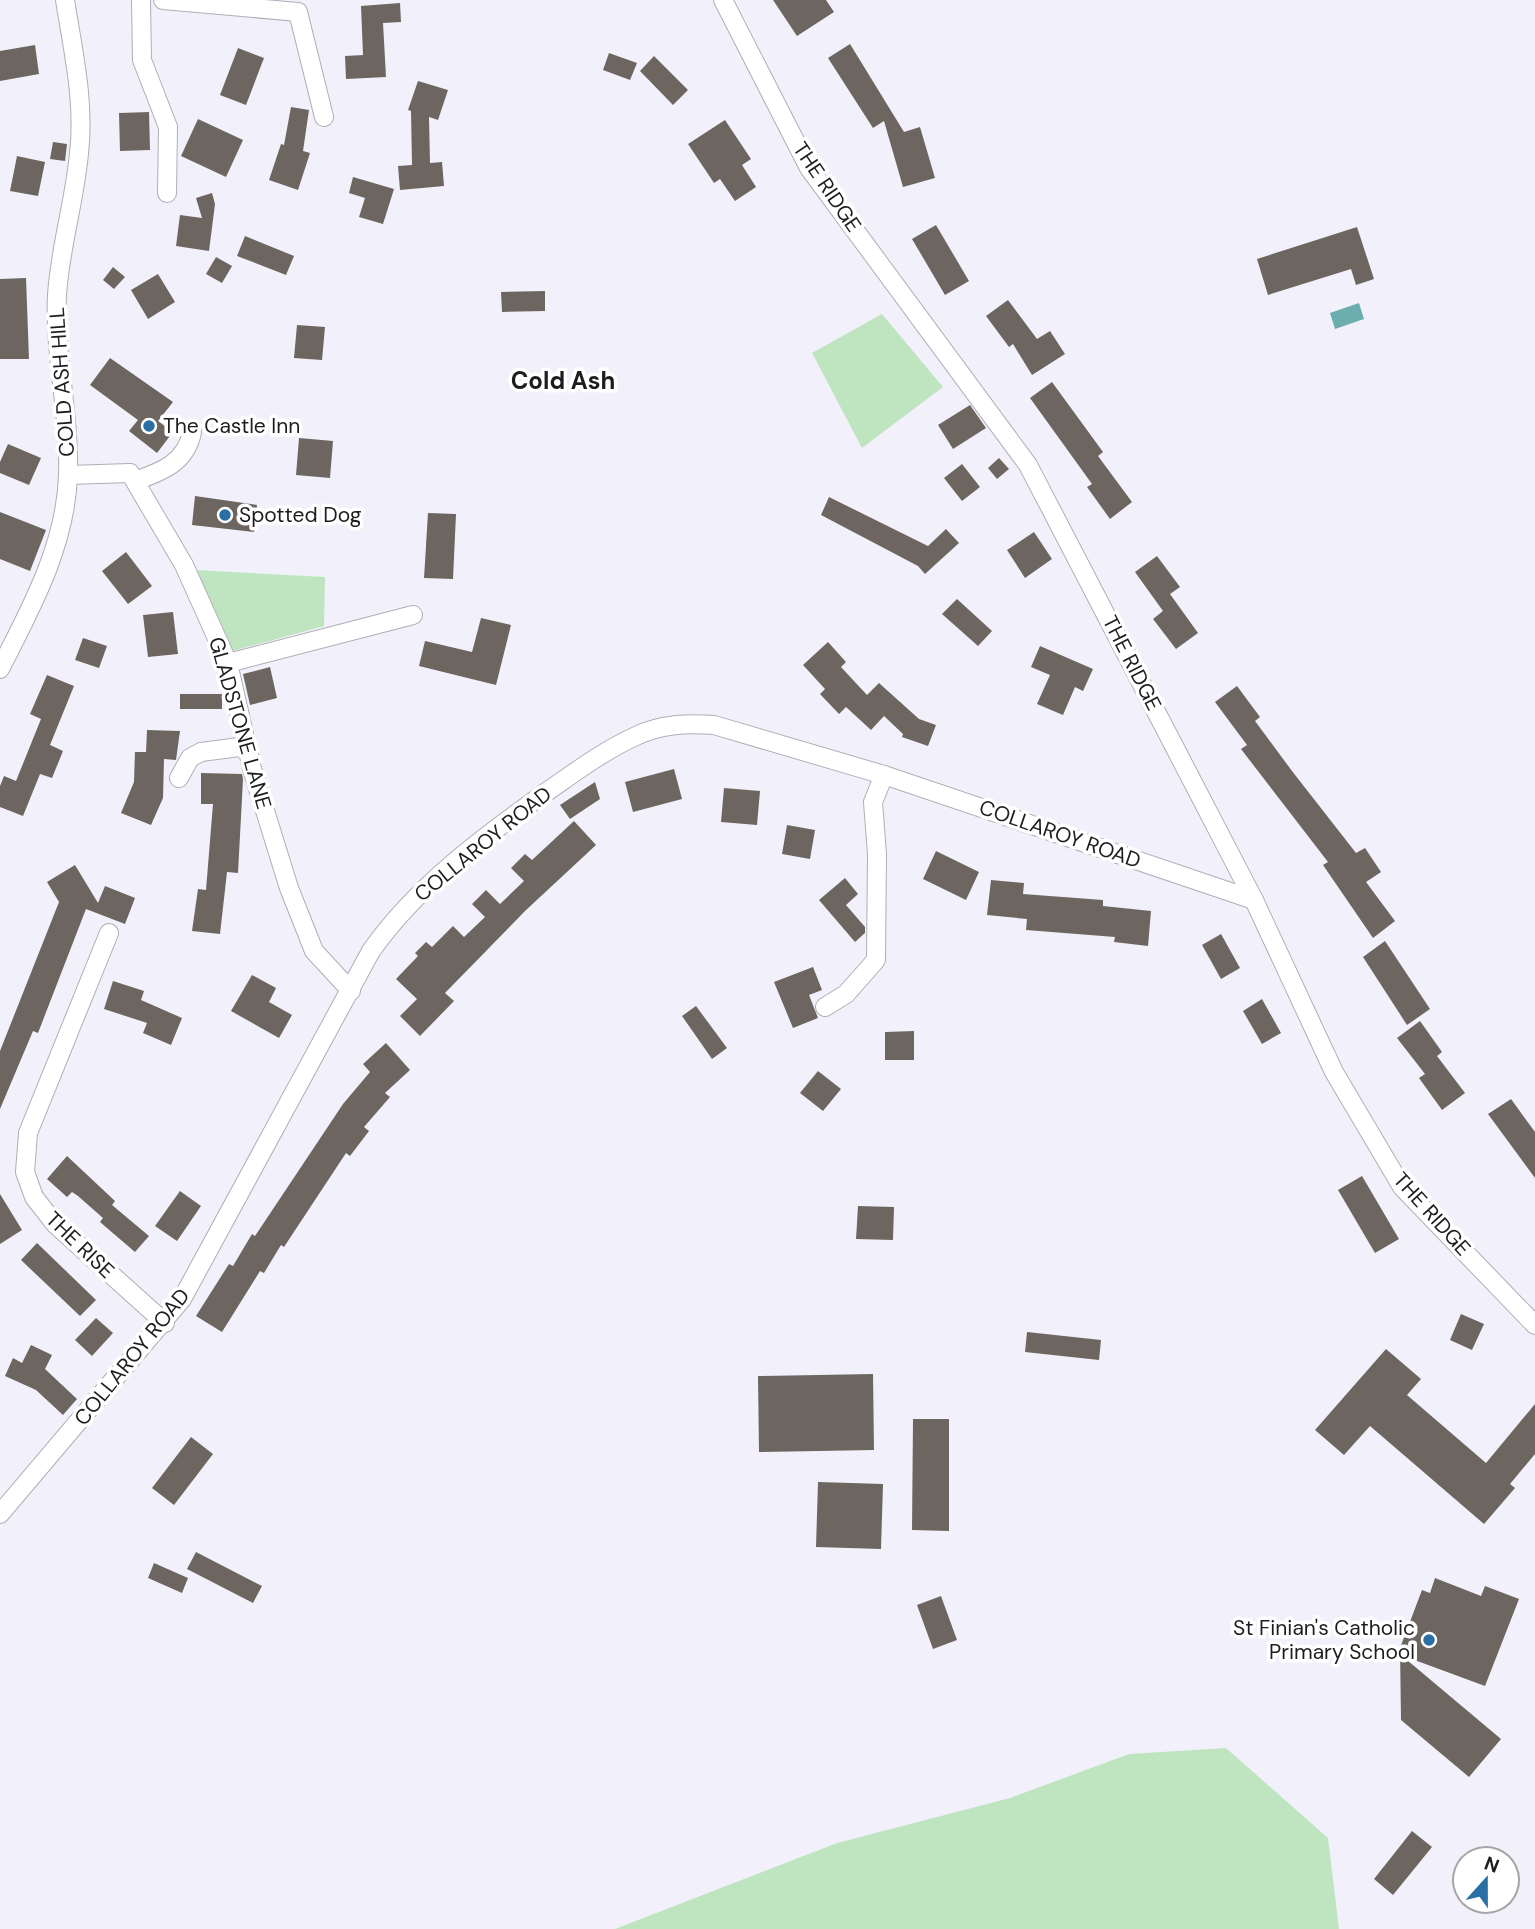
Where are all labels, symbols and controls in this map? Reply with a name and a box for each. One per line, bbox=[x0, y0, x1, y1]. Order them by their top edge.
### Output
street label: THE RIDGE bbox=[787, 136, 867, 238]
street label: COLD ASH HILL bbox=[43, 306, 81, 458]
district label: Cold Ash bbox=[511, 365, 615, 396]
place label: The Castle Inn bbox=[163, 412, 300, 440]
marker: The Castle Inn bbox=[141, 418, 157, 434]
place label: Spotted Dog bbox=[239, 501, 362, 529]
marker: Spotted Dog bbox=[217, 507, 233, 523]
street label: THE RIDGE bbox=[1096, 611, 1168, 715]
street label: GLADSTONE LANE bbox=[202, 634, 278, 812]
street label: COLLAROY ROAD bbox=[409, 780, 557, 908]
street label: COLLAROY ROAD bbox=[976, 793, 1144, 875]
street label: THE RIDGE bbox=[1387, 1166, 1477, 1262]
street label: THE RISE bbox=[40, 1205, 120, 1285]
street label: COLLAROY ROAD bbox=[68, 1283, 196, 1431]
place label: St Finian's Catholic Primary School bbox=[1233, 1614, 1415, 1666]
marker: St Finian's Catholic Primary School bbox=[1421, 1632, 1437, 1648]
north arrow bbox=[1451, 1845, 1521, 1915]
text: N bbox=[1481, 1850, 1503, 1879]

